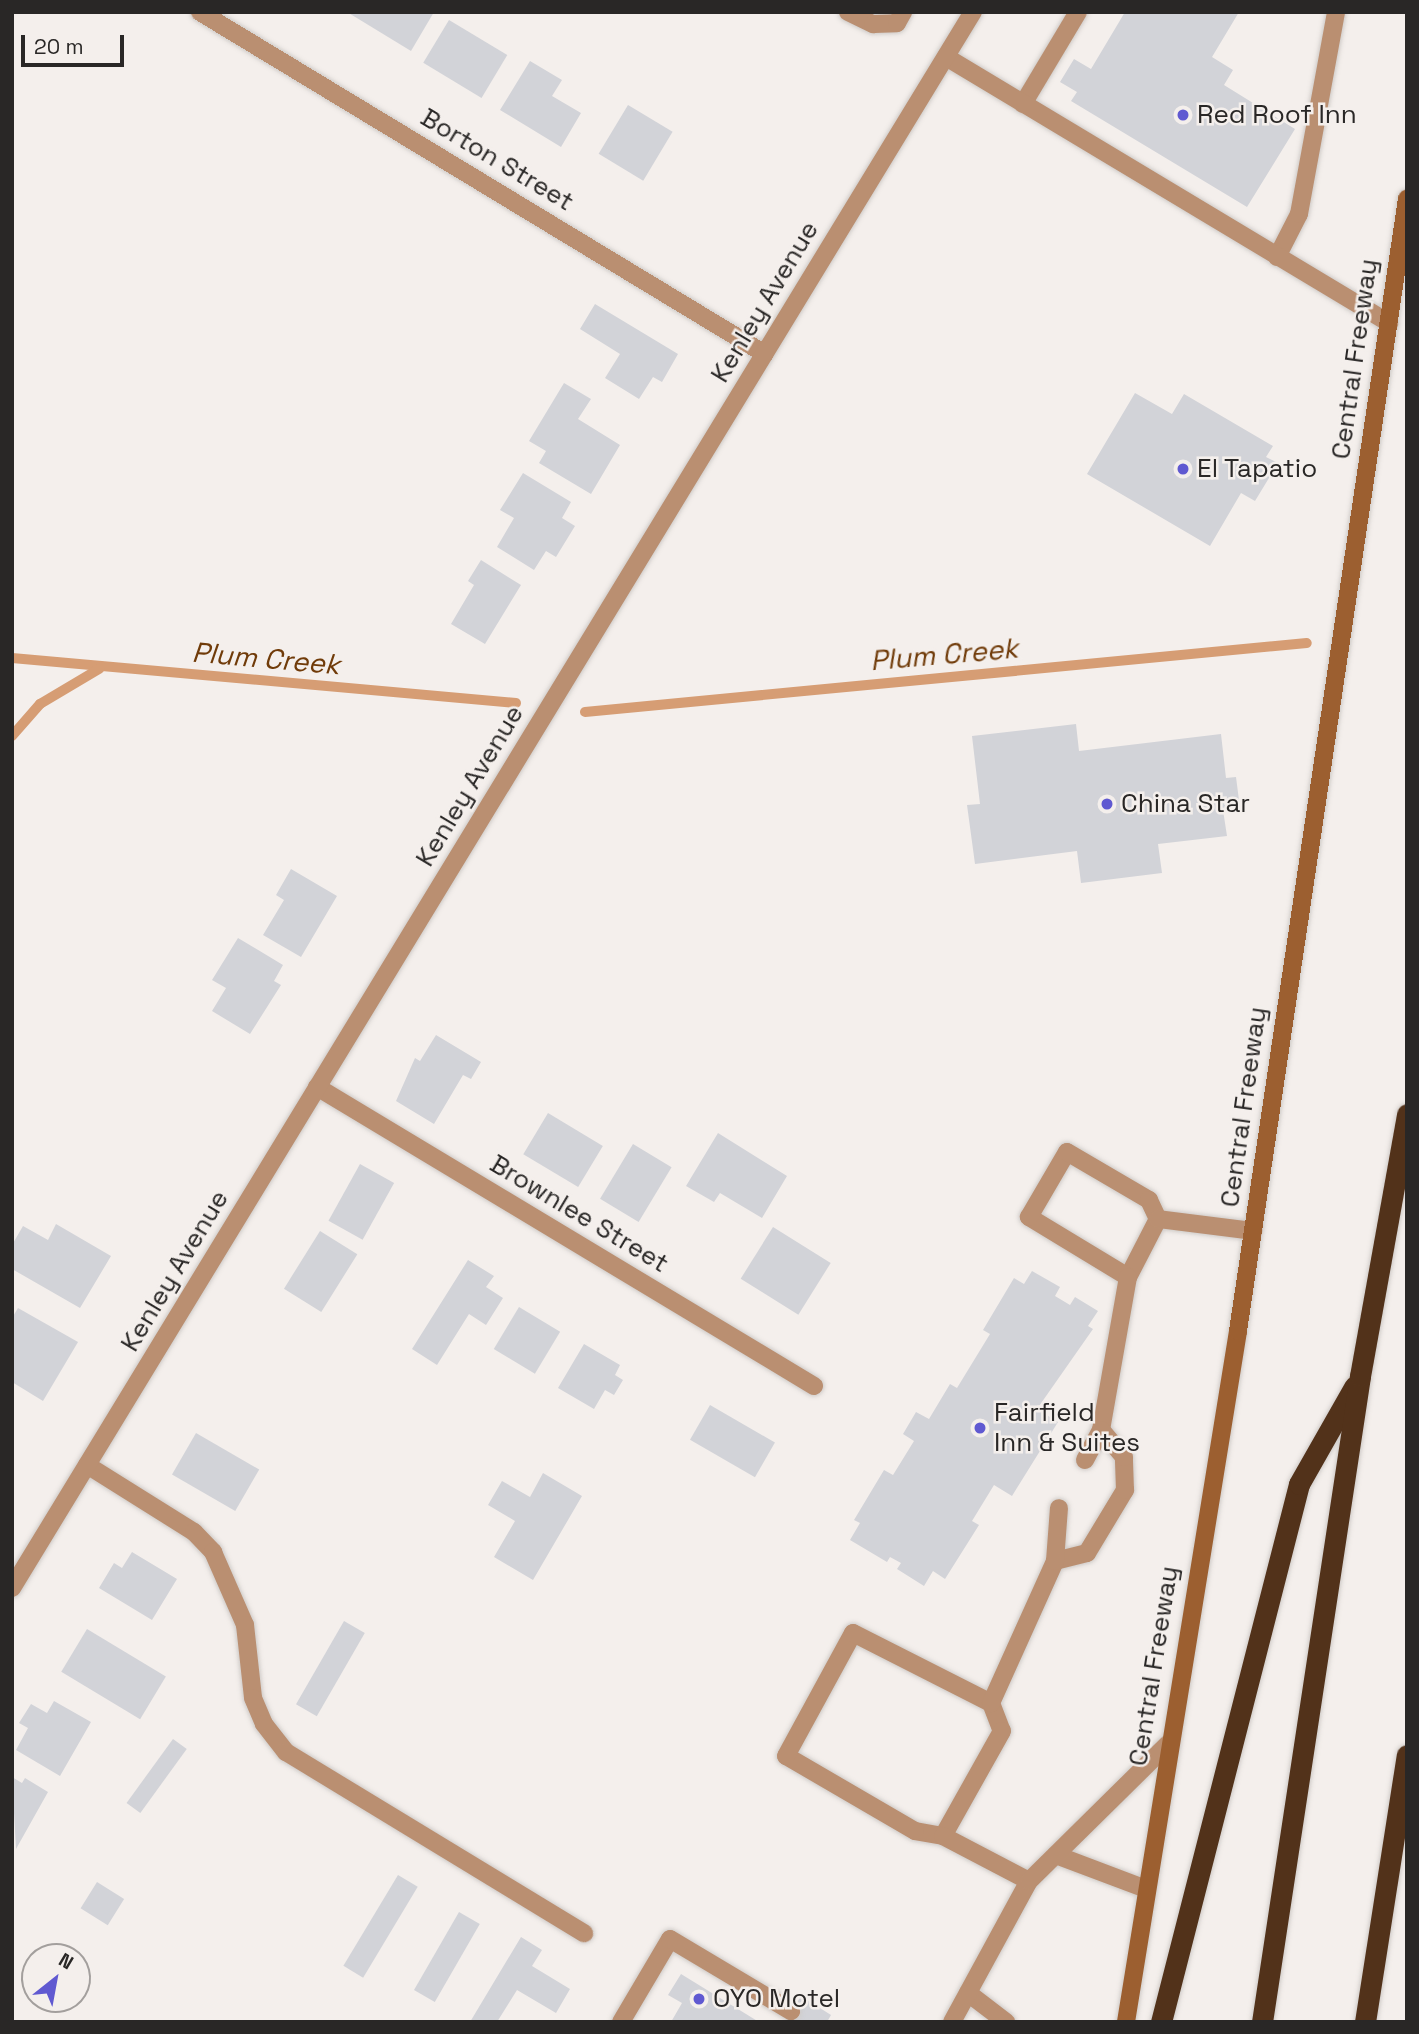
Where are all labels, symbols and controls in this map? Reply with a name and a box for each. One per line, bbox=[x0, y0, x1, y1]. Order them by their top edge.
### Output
scale bar bbox=[24, 21, 128, 65]
text: 20 m bbox=[34, 33, 84, 60]
place label: Red Roof Inn bbox=[1197, 99, 1357, 131]
street label: Borton Street bbox=[415, 102, 579, 218]
marker: Red Roof Inn bbox=[1175, 107, 1191, 123]
street label: Kenley Avenue bbox=[705, 216, 825, 388]
street label: Central Freeway bbox=[1325, 257, 1385, 461]
place label: El Tapatio bbox=[1197, 453, 1318, 485]
marker: El Tapatio bbox=[1175, 461, 1191, 477]
water label: Plum Creek bbox=[869, 631, 1019, 677]
water label: Plum Creek bbox=[191, 635, 341, 681]
street label: Kenley Avenue bbox=[410, 700, 530, 872]
place label: China Star bbox=[1121, 788, 1250, 820]
marker: China Star bbox=[1099, 796, 1115, 812]
street label: Central Freeway bbox=[1214, 1005, 1274, 1209]
street label: Brownlee Street bbox=[484, 1149, 674, 1279]
street label: Kenley Avenue bbox=[115, 1185, 235, 1357]
place label: Fairfield Inn & Suites bbox=[994, 1397, 1140, 1458]
marker: Fairfield Inn & Suites bbox=[972, 1420, 988, 1436]
street label: Central Freeway bbox=[1123, 1564, 1185, 1768]
north arrow bbox=[21, 1943, 91, 2013]
text: N bbox=[54, 1947, 78, 1975]
place label: OYO Motel bbox=[713, 1983, 840, 2015]
marker: OYO Motel bbox=[691, 1991, 707, 2007]

